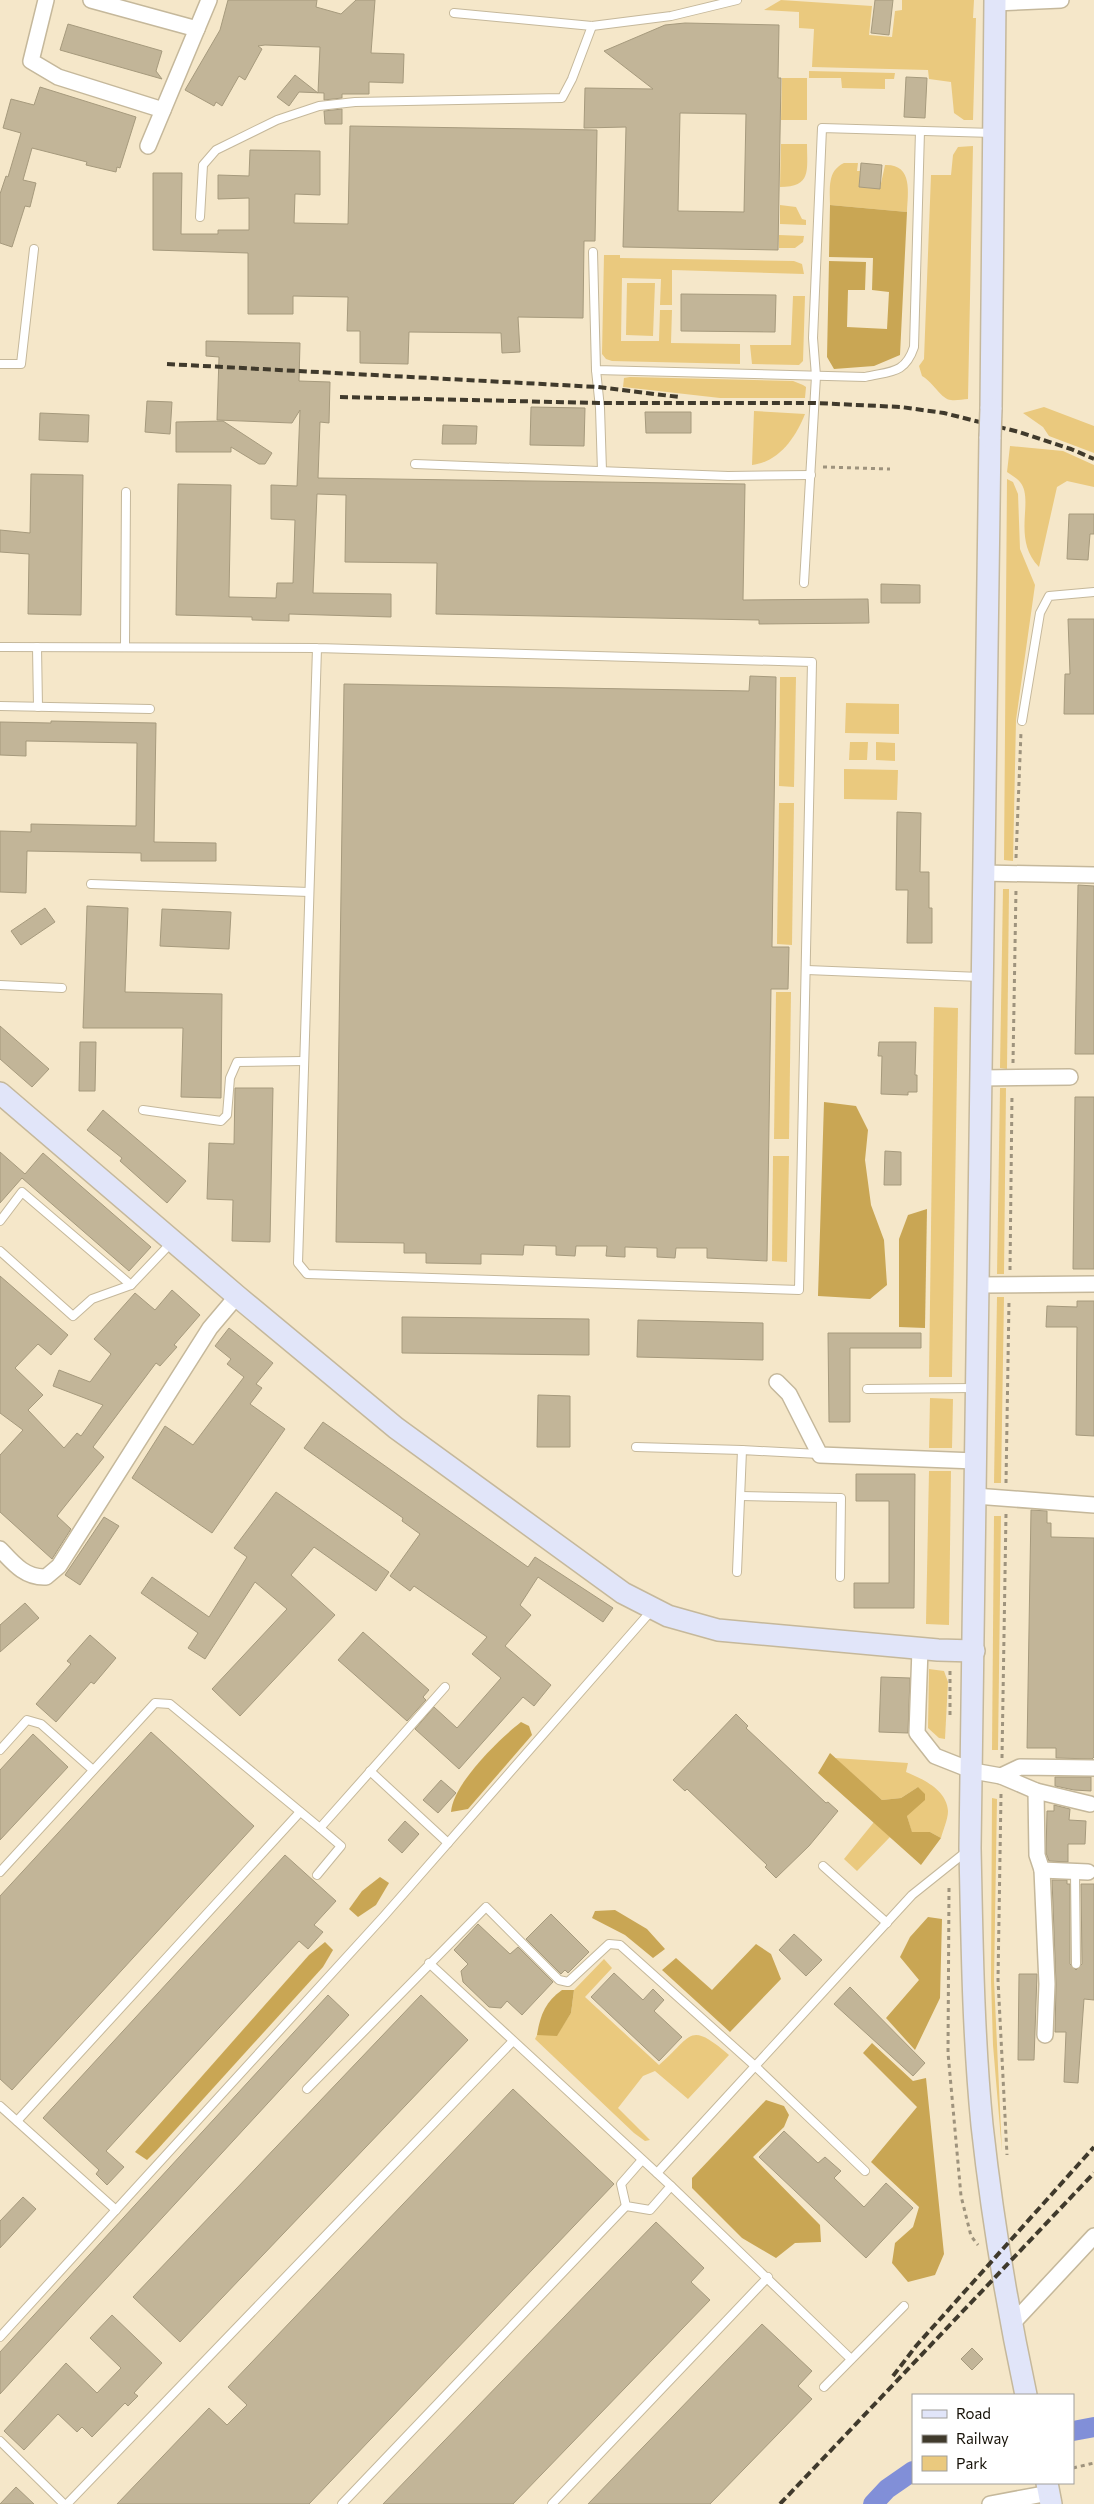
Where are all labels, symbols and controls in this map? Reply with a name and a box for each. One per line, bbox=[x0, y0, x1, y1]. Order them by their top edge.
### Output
legend bbox=[912, 2394, 1074, 2484]
text: Road bbox=[956, 2404, 991, 2422]
text: Railway bbox=[956, 2429, 1009, 2447]
text: Park bbox=[956, 2454, 987, 2472]

